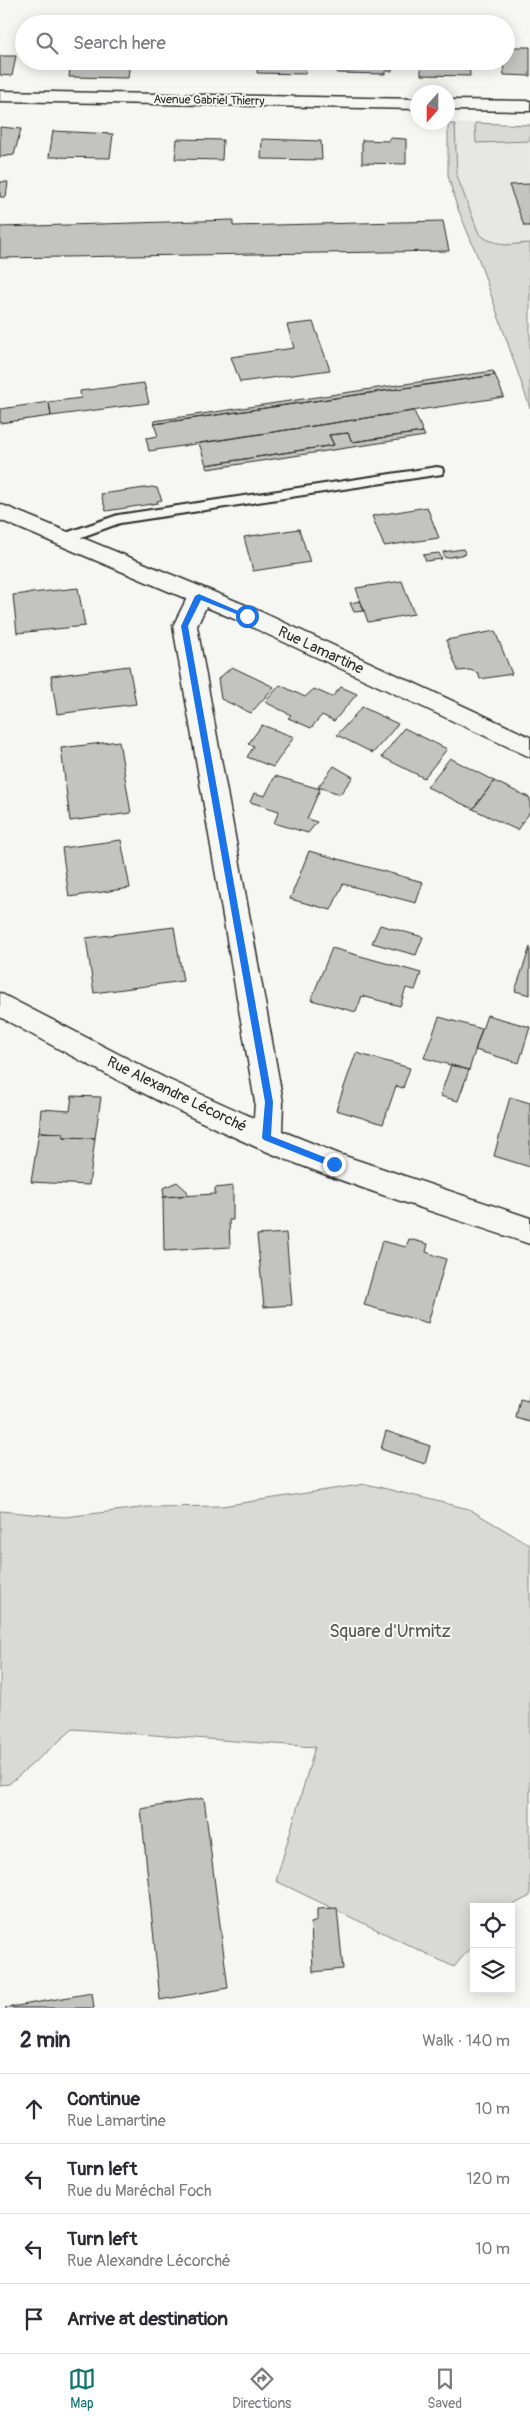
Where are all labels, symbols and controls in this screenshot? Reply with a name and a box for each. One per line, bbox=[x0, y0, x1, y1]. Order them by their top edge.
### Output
search box bbox=[15, 15, 515, 70]
icon: search bbox=[33, 29, 61, 57]
text: Search here bbox=[73, 31, 166, 55]
north arrow bbox=[410, 85, 455, 130]
street label: Avenue Gabriel Thierry bbox=[153, 92, 265, 109]
route start bbox=[236, 605, 259, 628]
street label: Rue Lamartine bbox=[275, 622, 367, 679]
street label: Rue Alexandre Lécorché bbox=[104, 1052, 250, 1137]
route end bbox=[323, 1153, 346, 1176]
park label: Square d'Urmitz bbox=[329, 1620, 451, 1643]
map controls bbox=[470, 1903, 515, 1993]
button: locate bbox=[470, 1903, 515, 1948]
button: layers bbox=[470, 1948, 515, 1993]
text: 2 min bbox=[20, 2027, 70, 2054]
text: Walk · 140 m bbox=[422, 2031, 510, 2051]
text: Continue bbox=[67, 2087, 140, 2111]
icon: ahead bbox=[20, 2095, 48, 2123]
text: 10 m bbox=[475, 2099, 510, 2119]
text: Rue Lamartine bbox=[67, 2111, 166, 2131]
text: Turn left bbox=[67, 2157, 137, 2181]
icon: left bbox=[20, 2165, 48, 2193]
text: 120 m bbox=[466, 2169, 510, 2189]
text: Rue du Maréchal Foch bbox=[67, 2181, 212, 2201]
text: Turn left bbox=[67, 2227, 137, 2251]
icon: left bbox=[20, 2235, 48, 2263]
text: 10 m bbox=[475, 2239, 510, 2259]
text: Rue Alexandre Lécorché bbox=[67, 2251, 230, 2271]
icon: arrive bbox=[20, 2305, 48, 2333]
text: Arrive at destination bbox=[67, 2307, 228, 2331]
tab: Map bbox=[68, 2365, 96, 2412]
tab: Directions bbox=[232, 2365, 291, 2412]
tab: Saved bbox=[427, 2365, 462, 2412]

